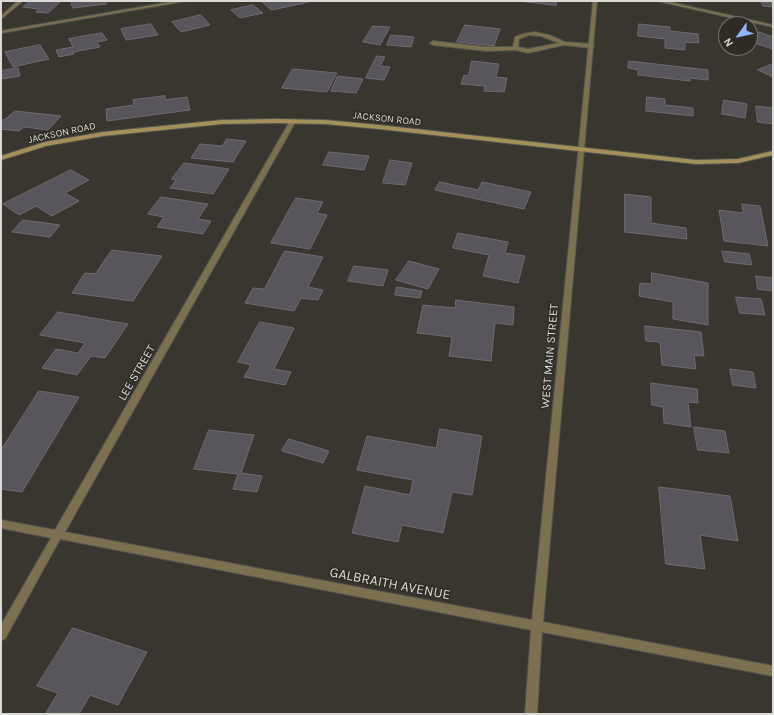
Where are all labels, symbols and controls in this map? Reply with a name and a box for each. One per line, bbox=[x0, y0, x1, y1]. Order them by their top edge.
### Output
north arrow bbox=[718, 16, 758, 56]
text: N bbox=[721, 35, 736, 49]
street label: JACKSON ROAD bbox=[352, 109, 422, 129]
street label: JACKSON ROAD bbox=[27, 120, 97, 146]
street label: WEST MAIN STREET bbox=[538, 303, 562, 409]
street label: LEE STREET bbox=[115, 343, 159, 403]
street label: GALBRAITH AVENUE bbox=[328, 564, 452, 604]

